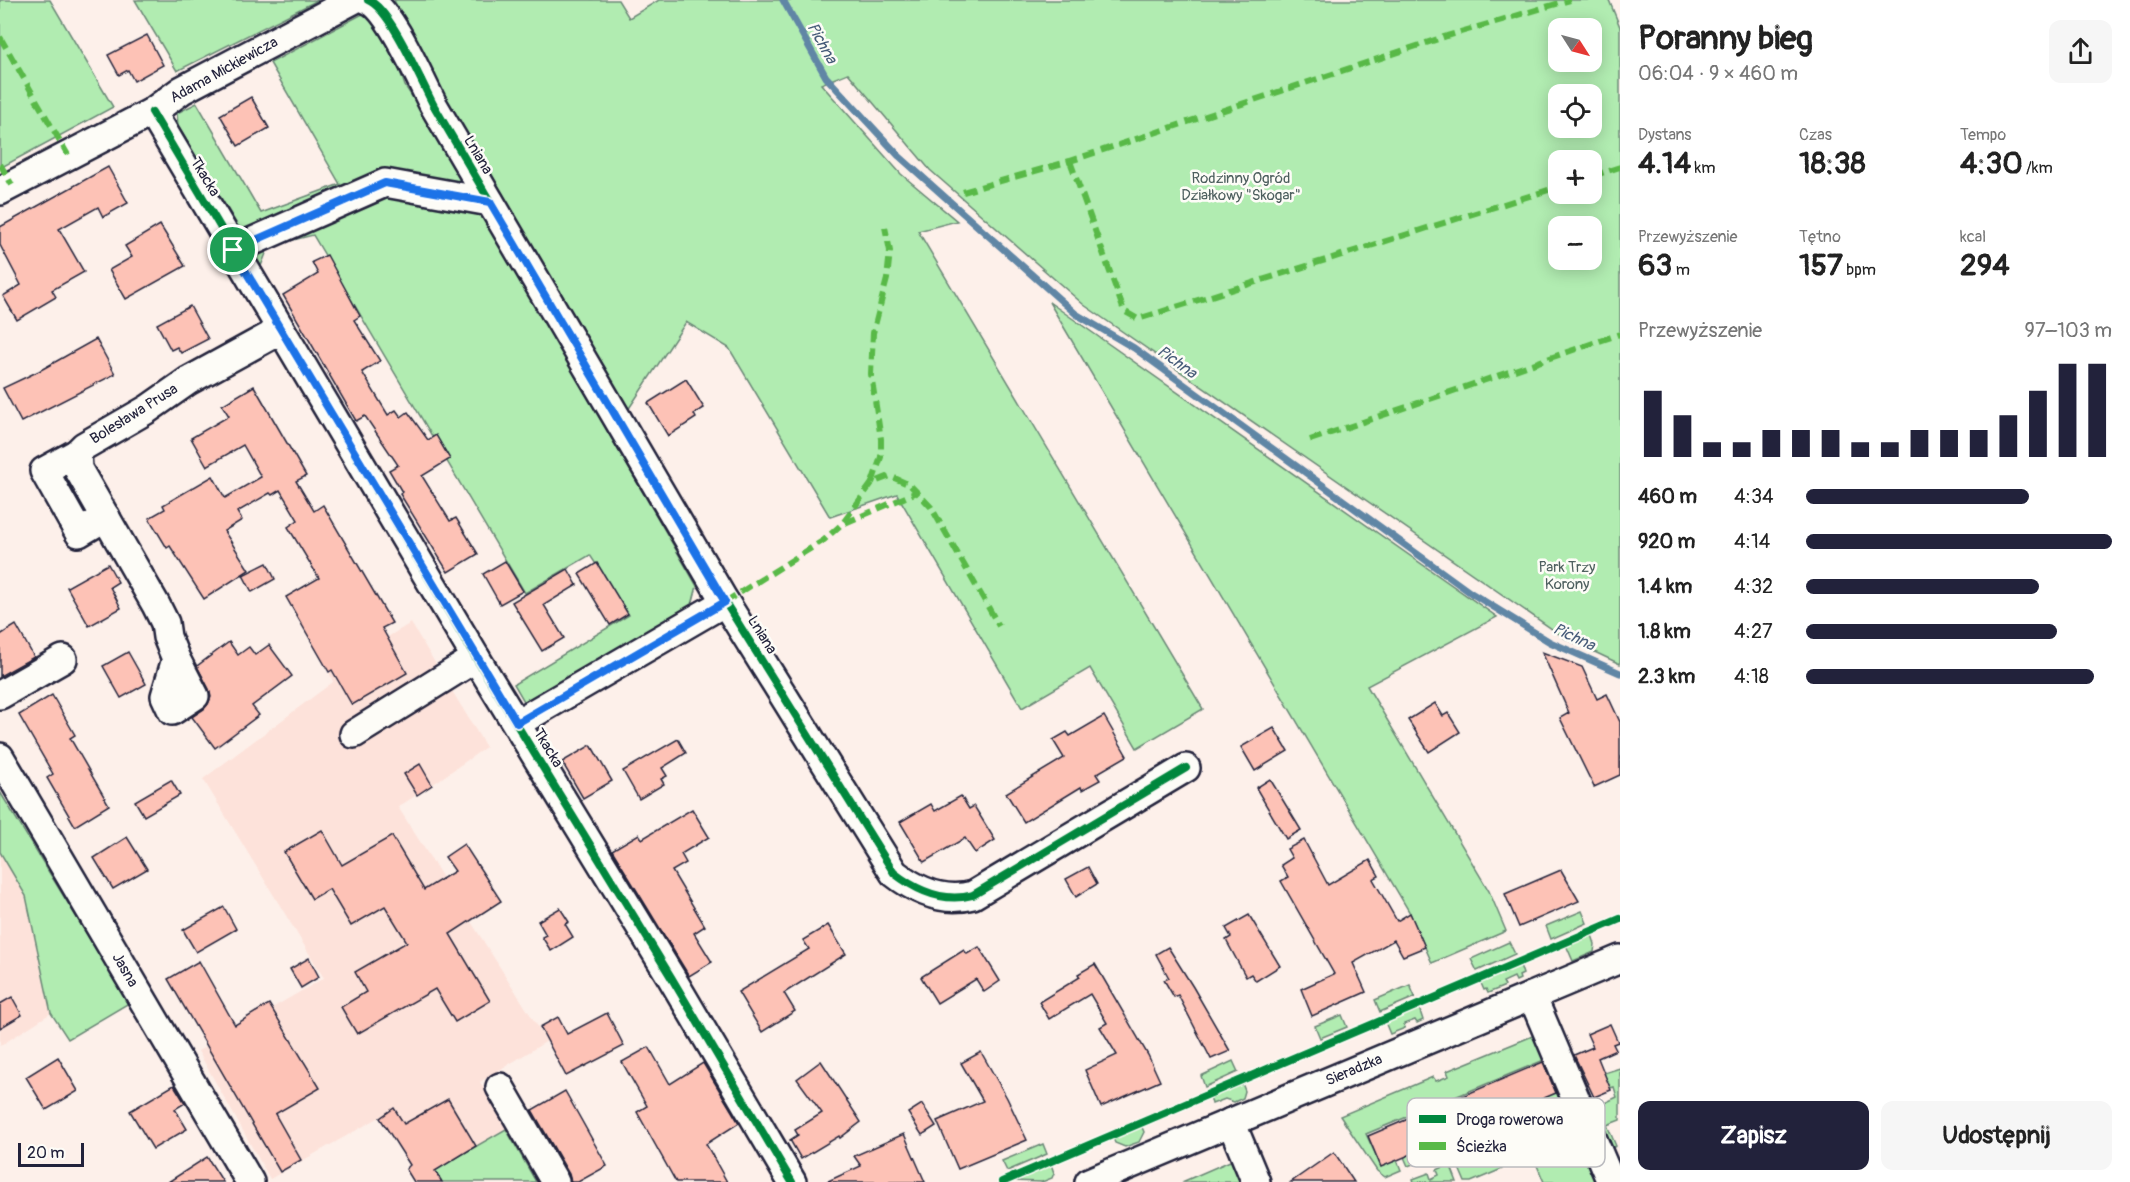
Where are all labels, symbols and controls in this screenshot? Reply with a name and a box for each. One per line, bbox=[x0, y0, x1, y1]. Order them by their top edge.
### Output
north arrow bbox=[1548, 18, 1602, 72]
map controls bbox=[1548, 18, 1602, 270]
text: Poranny bieg bbox=[1638, 18, 1813, 59]
water label: Pichna bbox=[803, 19, 842, 68]
button: share bbox=[2049, 20, 2112, 83]
street label: Adama Mickiewicza bbox=[167, 33, 281, 107]
text: 06:04 · 9 × 460 m bbox=[1638, 61, 1798, 86]
button: locate bbox=[1548, 84, 1602, 138]
text: Dystans bbox=[1638, 125, 1691, 145]
text: Czas bbox=[1799, 125, 1832, 145]
text: Tempo bbox=[1960, 125, 2006, 145]
street label: Lniana bbox=[459, 132, 497, 178]
text: 4.14 bbox=[1638, 145, 1691, 182]
text: 18:38 bbox=[1799, 145, 1866, 182]
text: 4:30 bbox=[1960, 145, 2023, 182]
button: + bbox=[1548, 150, 1602, 204]
street label: Tkacka bbox=[186, 154, 224, 200]
text: km bbox=[1691, 158, 1715, 178]
text: /km bbox=[2023, 158, 2053, 178]
park label: Rodzinny Ogród Działkowy "Skogar" bbox=[1181, 169, 1301, 205]
button: − bbox=[1548, 216, 1602, 270]
pin bbox=[207, 224, 258, 275]
text: Przewyższenie bbox=[1638, 227, 1737, 247]
text: Tętno bbox=[1799, 227, 1841, 247]
text: kcal bbox=[1960, 227, 1986, 247]
icon: arrive bbox=[216, 233, 249, 266]
text: 63 bbox=[1638, 247, 1672, 284]
text: 157 bbox=[1799, 247, 1843, 284]
text: 294 bbox=[1960, 247, 2010, 284]
text: m bbox=[1672, 260, 1690, 280]
text: bpm bbox=[1843, 260, 1876, 280]
text: Przewyższenie bbox=[1638, 318, 1762, 343]
text: 97–103 m bbox=[2025, 318, 2112, 343]
water label: Pichna bbox=[1153, 341, 1202, 384]
street label: Bolesława Prusa bbox=[87, 379, 181, 449]
text: 460 m bbox=[1638, 484, 1697, 509]
text: 4:34 bbox=[1734, 484, 1774, 509]
text: 920 m bbox=[1638, 529, 1695, 554]
text: 4:14 bbox=[1734, 529, 1770, 554]
park label: Park Trzy Korony bbox=[1539, 558, 1596, 594]
text: 1.4 km bbox=[1638, 574, 1692, 599]
text: 4:32 bbox=[1734, 574, 1773, 599]
street label: Lniana bbox=[743, 612, 781, 658]
water label: Pichna bbox=[1550, 619, 1599, 656]
text: 1.8 km bbox=[1638, 619, 1691, 644]
text: 4:27 bbox=[1734, 619, 1773, 644]
text: 2.3 km bbox=[1638, 664, 1695, 689]
text: 4:18 bbox=[1734, 664, 1769, 689]
street label: Tkacka bbox=[529, 725, 567, 771]
street label: Jasna bbox=[108, 950, 142, 990]
street label: Sieradzka bbox=[1323, 1050, 1385, 1090]
legend bbox=[1407, 1098, 1605, 1167]
button: Zapisz bbox=[1638, 1101, 1869, 1170]
button: Udostępnij bbox=[1881, 1101, 2112, 1170]
text: Droga rowerowa bbox=[1456, 1110, 1564, 1130]
text: Ścieżka bbox=[1456, 1137, 1507, 1157]
scale bar bbox=[18, 1140, 84, 1168]
text: 20 m bbox=[27, 1143, 65, 1163]

